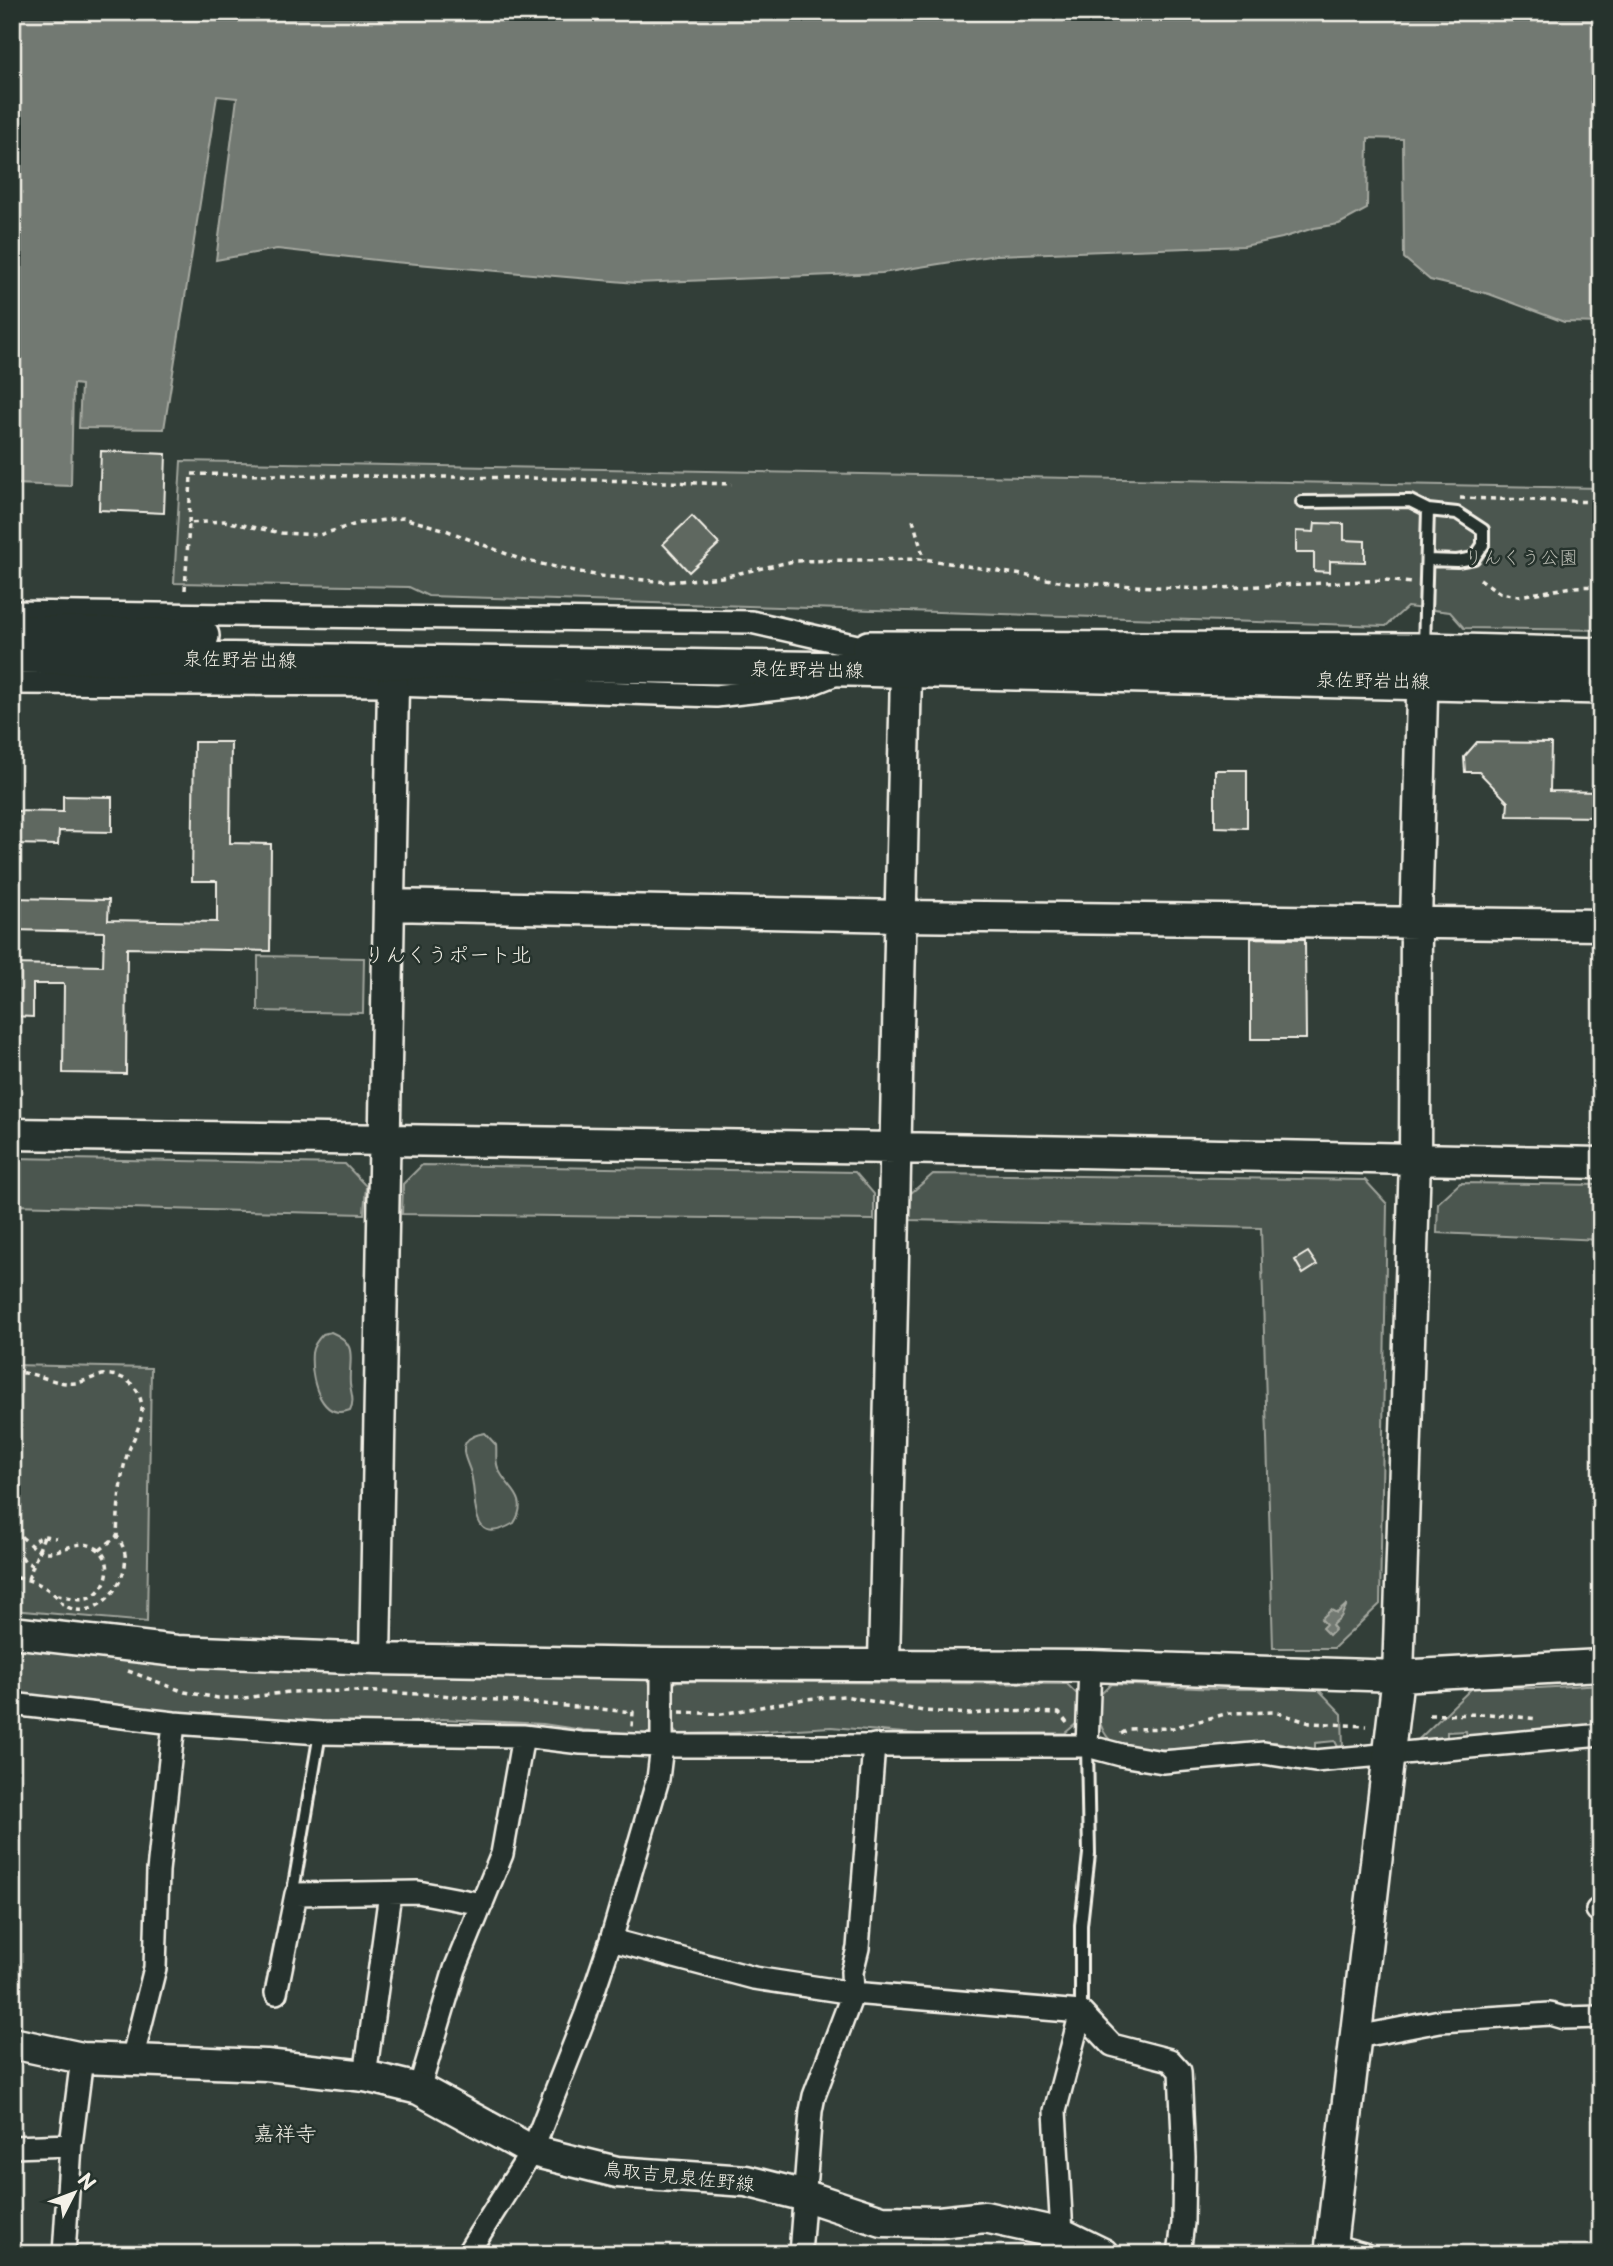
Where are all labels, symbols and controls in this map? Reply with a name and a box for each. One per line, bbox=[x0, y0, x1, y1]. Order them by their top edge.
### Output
park label: りんくう公園 bbox=[1464, 542, 1578, 570]
street label: 泉佐野岩出線 bbox=[183, 643, 297, 673]
street label: 泉佐野岩出線 bbox=[750, 653, 864, 683]
street label: 泉佐野岩出線 bbox=[1316, 664, 1430, 694]
district label: りんくうポート北 bbox=[364, 937, 532, 969]
district label: 嘉祥寺 bbox=[254, 2116, 317, 2148]
street label: 鳥取吉見泉佐野線 bbox=[602, 2153, 756, 2197]
north arrow bbox=[38, 2158, 108, 2228]
text: N bbox=[72, 2166, 103, 2196]

